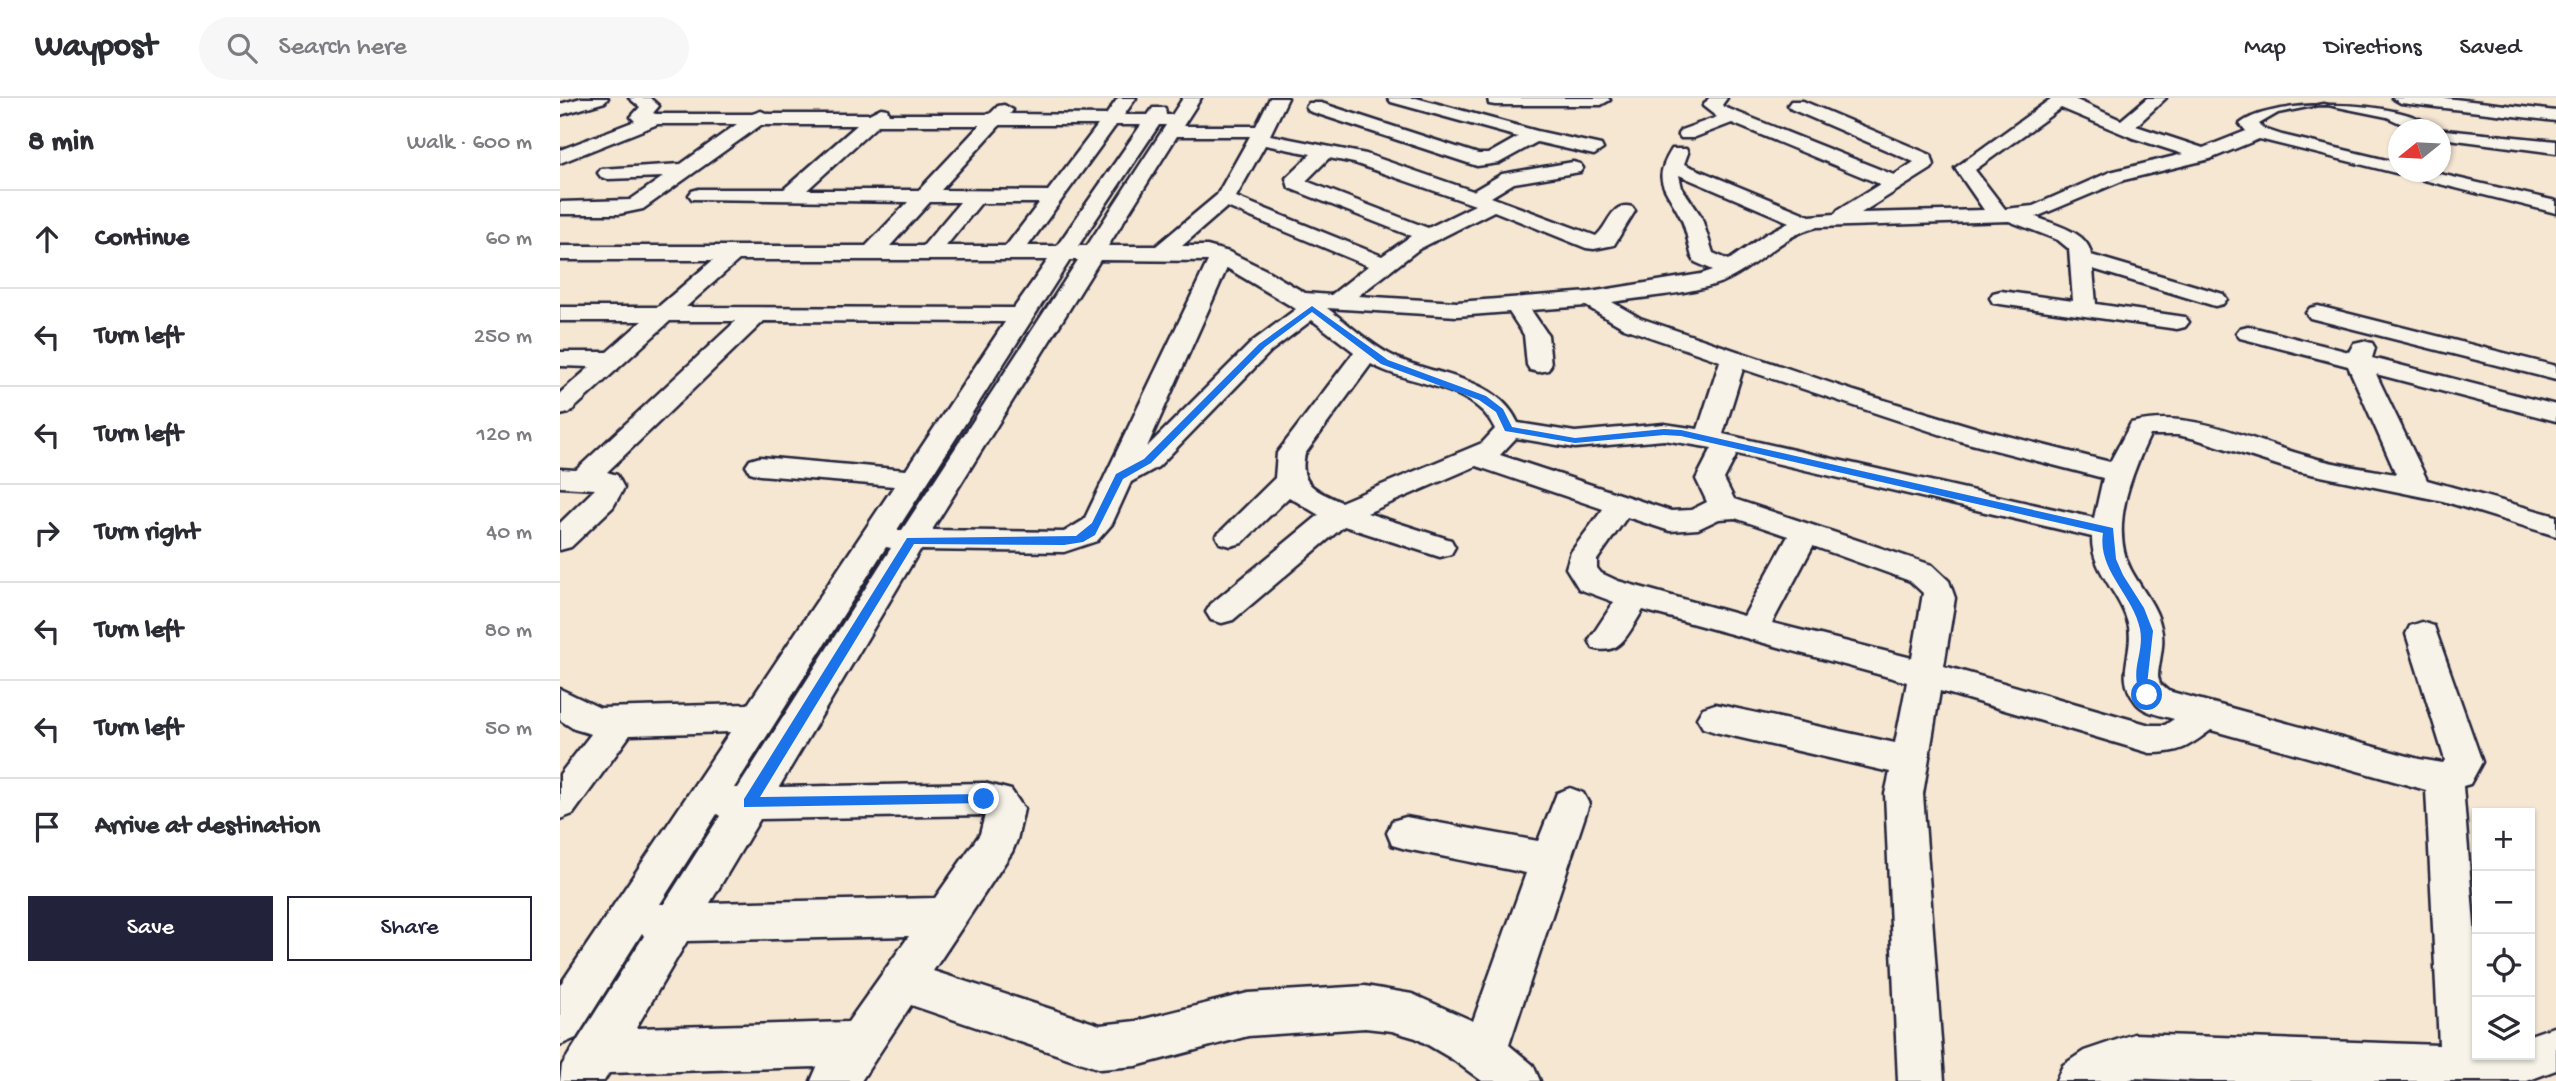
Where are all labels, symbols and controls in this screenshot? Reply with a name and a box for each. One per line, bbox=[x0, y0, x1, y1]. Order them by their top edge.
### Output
search box bbox=[199, 17, 689, 80]
text: Waypost bbox=[35, 29, 157, 67]
icon: search bbox=[223, 29, 261, 67]
text: Search here bbox=[279, 33, 407, 64]
text: Map bbox=[2244, 34, 2286, 63]
text: Directions bbox=[2324, 34, 2422, 63]
text: Saved bbox=[2460, 34, 2521, 63]
north arrow bbox=[2388, 119, 2451, 182]
text: 8 min bbox=[28, 126, 94, 161]
text: Walk · 600 m bbox=[407, 130, 532, 157]
icon: ahead bbox=[28, 220, 66, 258]
text: Continue bbox=[95, 224, 189, 255]
text: 60 m bbox=[486, 226, 532, 253]
icon: left bbox=[28, 318, 66, 356]
text: Turn left bbox=[95, 322, 183, 353]
text: 250 m bbox=[474, 324, 532, 351]
icon: left bbox=[28, 416, 66, 454]
text: Turn left bbox=[95, 420, 183, 451]
text: 120 m bbox=[477, 422, 532, 449]
icon: right bbox=[28, 514, 66, 552]
text: Turn right bbox=[95, 518, 199, 549]
text: 40 m bbox=[486, 520, 532, 547]
icon: left bbox=[28, 612, 66, 650]
text: Turn left bbox=[95, 616, 183, 647]
text: 80 m bbox=[485, 618, 532, 645]
route start bbox=[2131, 679, 2162, 710]
icon: left bbox=[28, 710, 66, 748]
text: Turn left bbox=[95, 714, 183, 745]
text: 50 m bbox=[485, 716, 532, 743]
route end bbox=[968, 783, 999, 814]
icon: arrive bbox=[28, 808, 66, 846]
map controls bbox=[2472, 808, 2535, 1060]
button: + bbox=[2472, 808, 2535, 871]
text: Arrive at destination bbox=[95, 812, 320, 843]
button: − bbox=[2472, 871, 2535, 934]
button: Save bbox=[28, 896, 273, 961]
button: Share bbox=[287, 896, 532, 961]
button: locate bbox=[2472, 934, 2535, 997]
button: layers bbox=[2472, 997, 2535, 1060]

